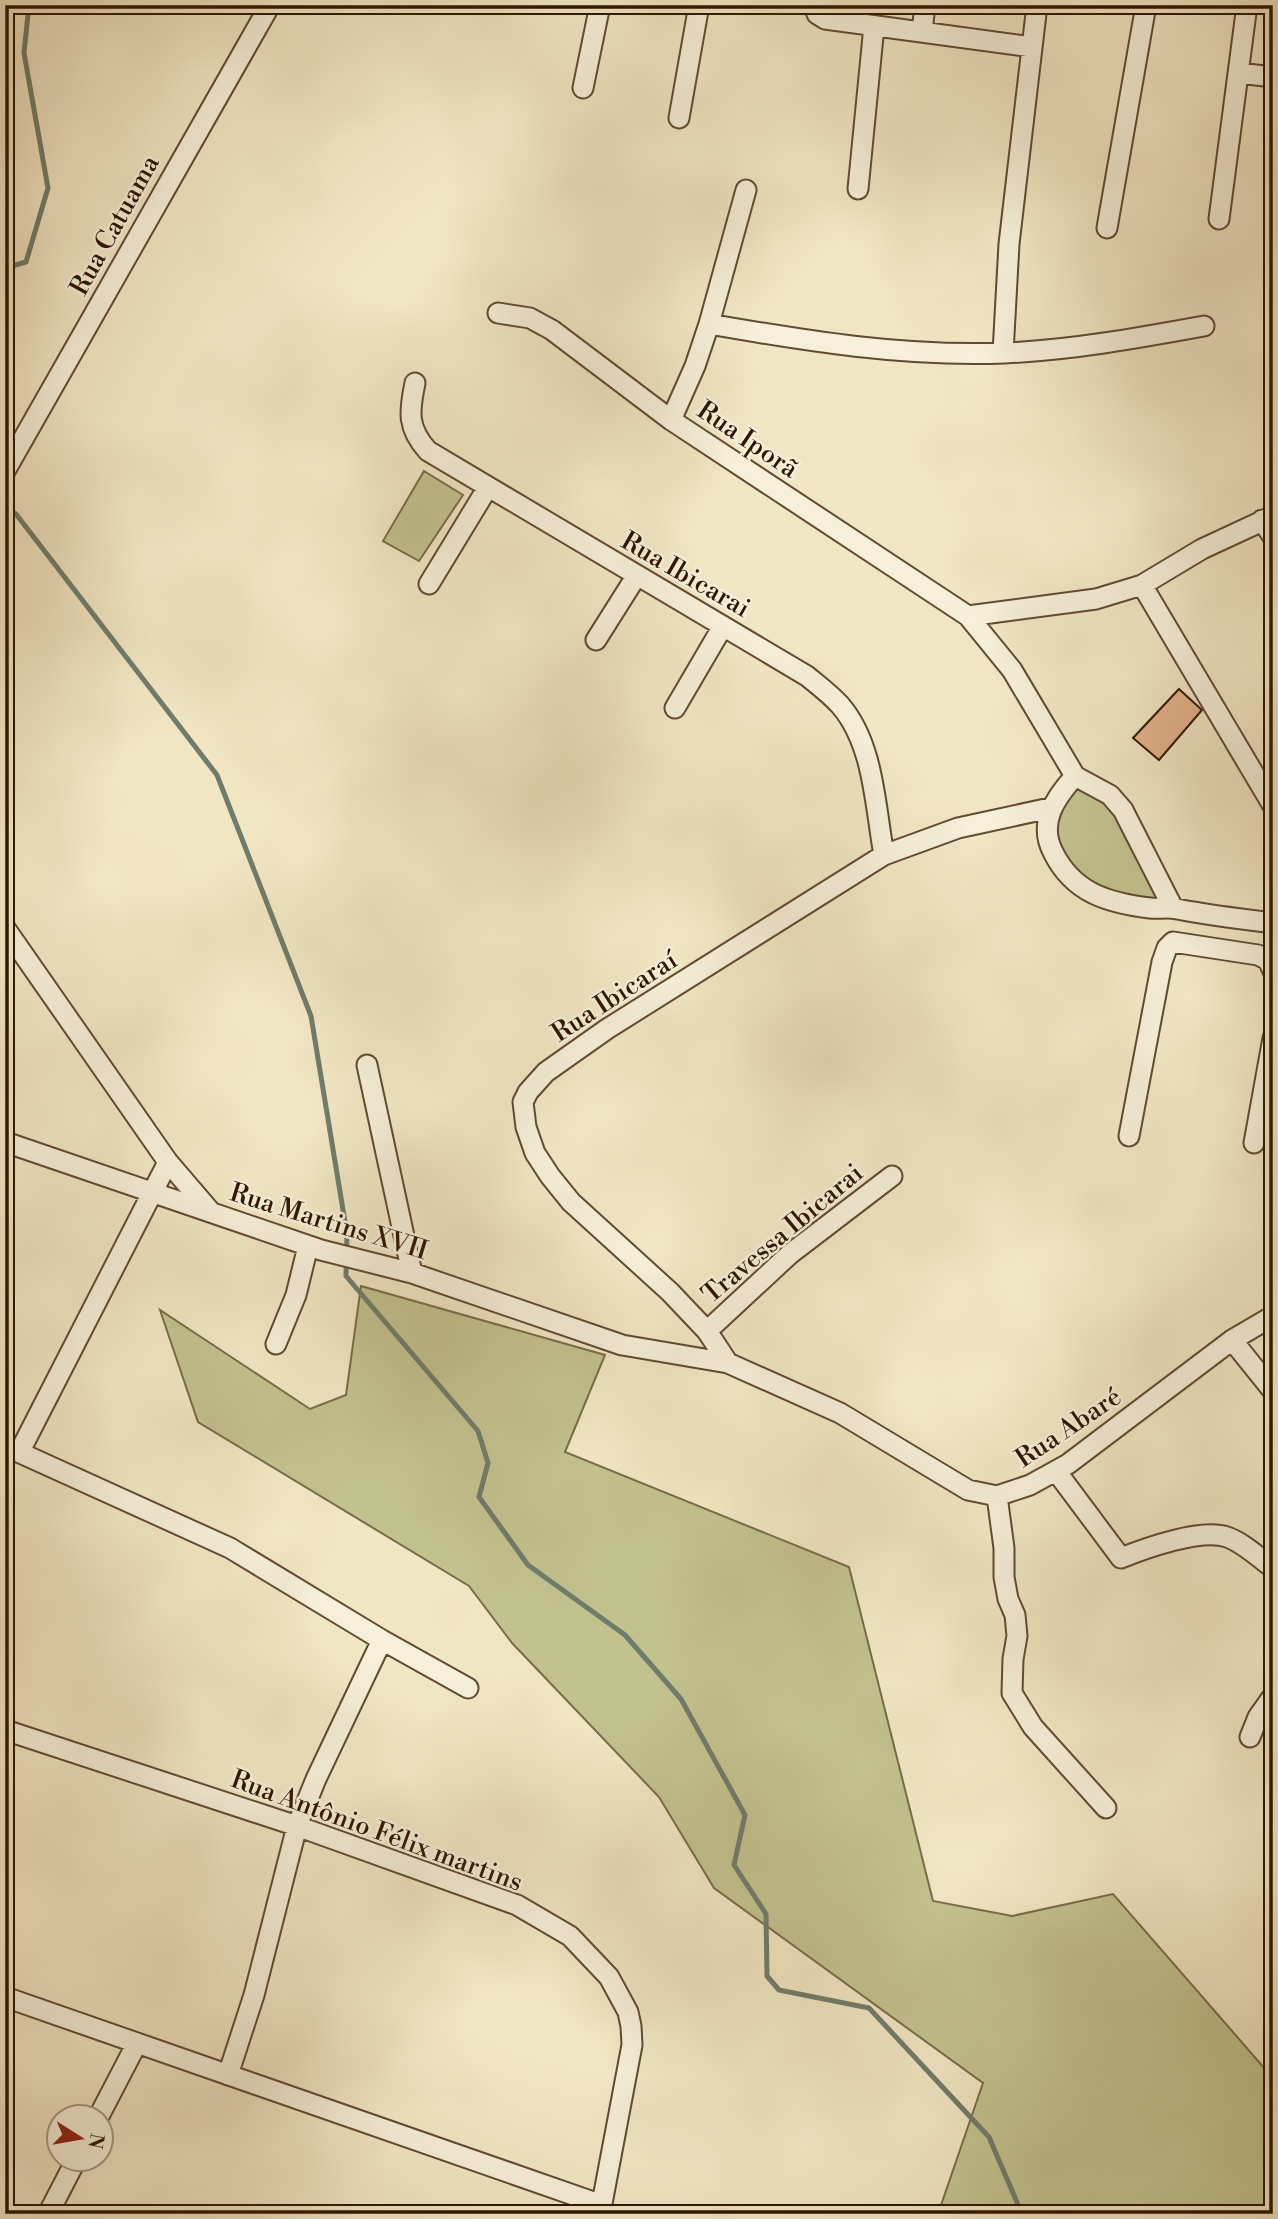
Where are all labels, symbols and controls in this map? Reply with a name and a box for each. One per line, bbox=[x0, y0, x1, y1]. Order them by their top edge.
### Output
street label: Rua Catuama bbox=[63, 149, 167, 301]
street label: Rua Iporã bbox=[691, 394, 805, 486]
street label: Rua Ibicarai bbox=[615, 525, 756, 625]
street label: Rua Ibicaraí bbox=[546, 944, 685, 1049]
street label: Travessa Ibicarai bbox=[696, 1157, 870, 1311]
street label: Rua Martins XVII bbox=[226, 1177, 432, 1267]
street label: Rua Abaré bbox=[1010, 1381, 1128, 1475]
street label: Rua Antônio Félix martins bbox=[226, 1763, 527, 1899]
north arrow bbox=[46, 2104, 116, 2174]
text: N bbox=[82, 2131, 109, 2151]

